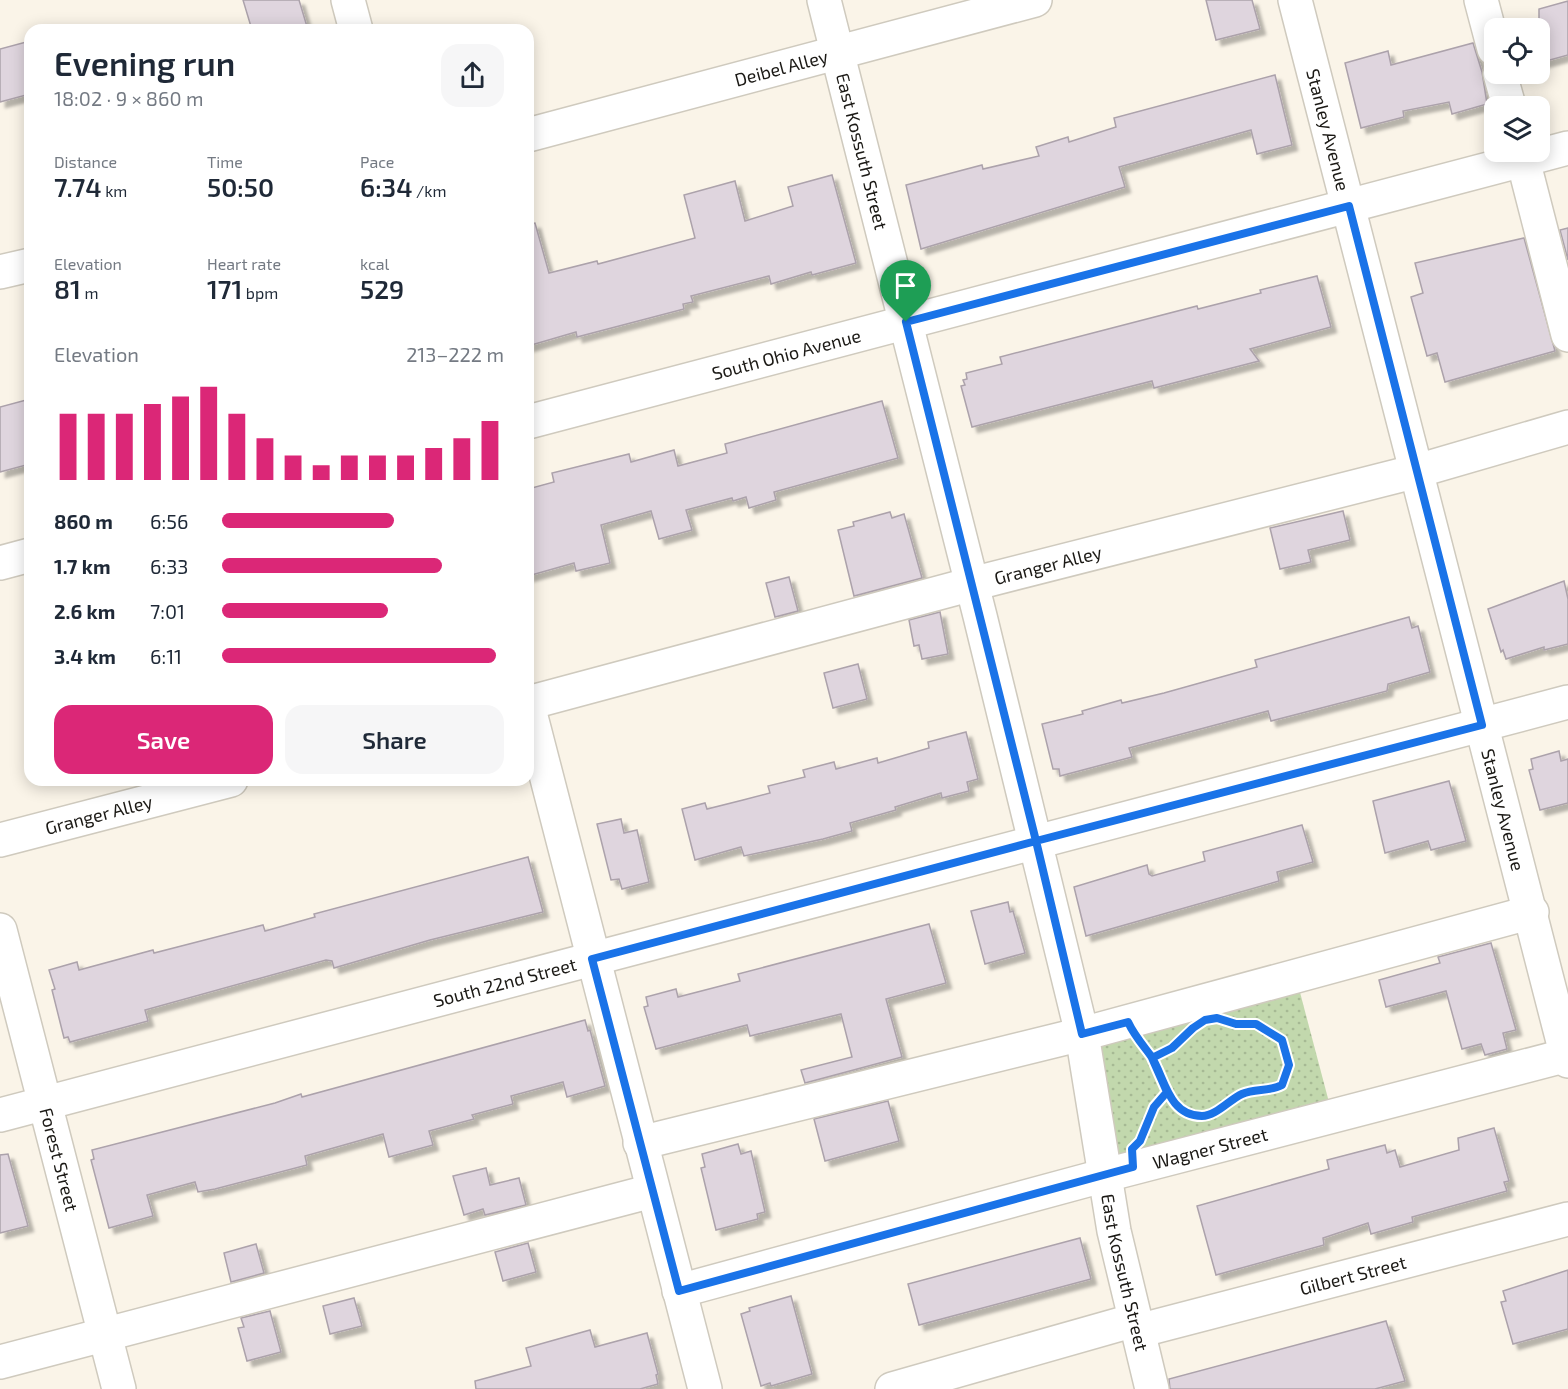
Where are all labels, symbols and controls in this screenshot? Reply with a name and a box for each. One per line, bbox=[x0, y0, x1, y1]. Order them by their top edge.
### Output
map controls bbox=[1484, 18, 1550, 162]
button: locate bbox=[1484, 18, 1550, 84]
text: Evening run bbox=[54, 43, 235, 83]
button: share bbox=[441, 44, 504, 107]
street label: Deibel Alley bbox=[732, 45, 831, 91]
street label: Stanley Avenue bbox=[1302, 66, 1355, 193]
street label: East Kossuth Street bbox=[832, 71, 893, 232]
text: 18:02 · 9 × 860 m bbox=[54, 86, 203, 110]
button: layers bbox=[1484, 96, 1550, 162]
text: Distance bbox=[54, 152, 117, 171]
text: Time bbox=[207, 152, 243, 171]
text: Pace bbox=[360, 152, 394, 171]
text: 7.74 bbox=[54, 171, 102, 202]
text: 50:50 bbox=[207, 171, 274, 202]
text: 6:34 bbox=[360, 171, 413, 202]
text: km bbox=[102, 181, 127, 200]
text: /km bbox=[413, 181, 447, 200]
text: Elevation bbox=[54, 254, 122, 273]
text: Heart rate bbox=[207, 254, 281, 273]
text: kcal bbox=[360, 254, 389, 273]
pin bbox=[880, 260, 931, 322]
icon: arrive bbox=[889, 269, 922, 302]
text: 81 bbox=[54, 273, 81, 304]
text: 171 bbox=[207, 273, 242, 304]
text: 529 bbox=[360, 273, 404, 304]
text: m bbox=[81, 283, 98, 302]
text: bpm bbox=[242, 283, 278, 302]
street label: South Ohio Avenue bbox=[709, 324, 863, 384]
text: Elevation bbox=[54, 342, 139, 366]
text: 213–222 m bbox=[406, 342, 504, 366]
text: 860 m bbox=[54, 509, 113, 533]
text: 6:56 bbox=[150, 509, 188, 533]
street label: Granger Alley bbox=[992, 540, 1104, 589]
text: 1.7 km bbox=[54, 554, 111, 578]
text: 6:33 bbox=[150, 554, 188, 578]
text: 2.6 km bbox=[54, 599, 115, 623]
text: 7:01 bbox=[150, 599, 185, 623]
text: 3.4 km bbox=[54, 644, 116, 668]
text: 6:11 bbox=[150, 644, 182, 668]
button: Save bbox=[54, 705, 273, 774]
button: Share bbox=[285, 705, 504, 774]
street label: Stanley Avenue bbox=[1477, 746, 1530, 873]
street label: Granger Alley bbox=[43, 790, 155, 839]
street label: South 22nd Street bbox=[431, 953, 579, 1011]
street label: Forest Street bbox=[35, 1105, 84, 1214]
street label: Wagner Street bbox=[1150, 1122, 1270, 1173]
street label: East Kossuth Street bbox=[1097, 1192, 1153, 1353]
street label: Gilbert Street bbox=[1297, 1251, 1409, 1299]

